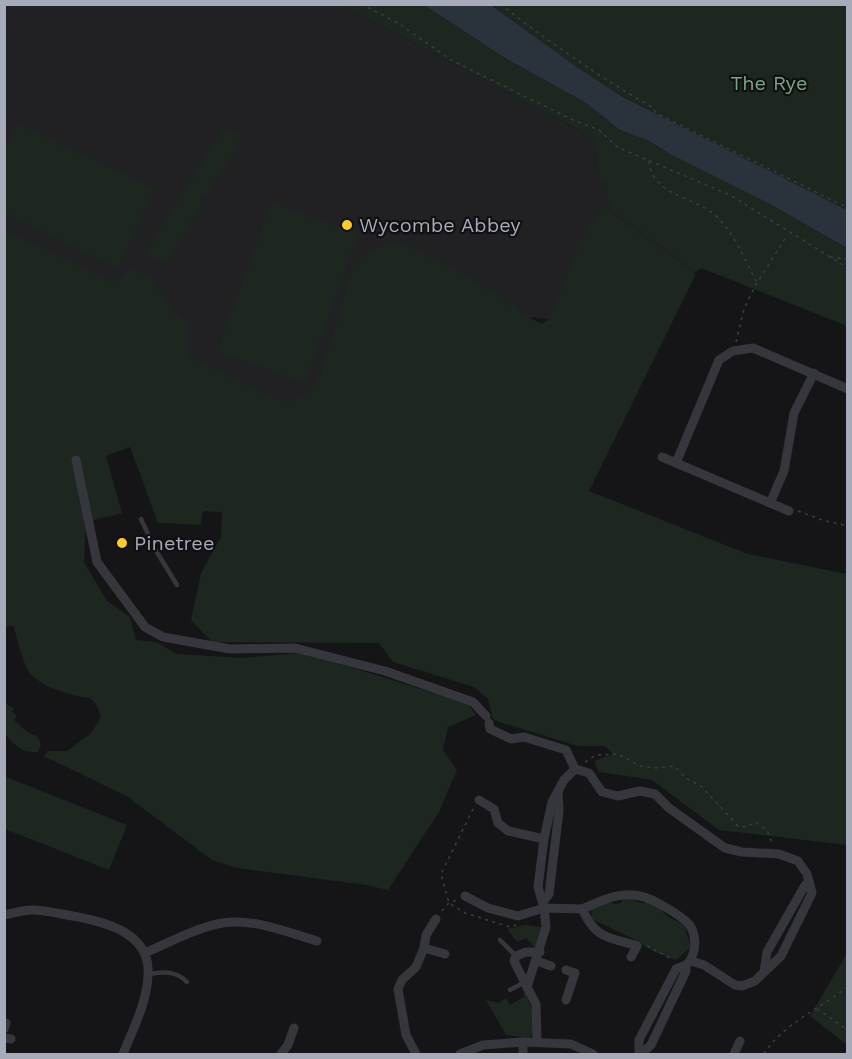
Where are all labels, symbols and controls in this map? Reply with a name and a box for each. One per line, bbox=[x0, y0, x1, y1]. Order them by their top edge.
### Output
park label: The Rye bbox=[731, 71, 807, 95]
place label: Wycombe Abbey bbox=[359, 213, 521, 237]
marker: Wycombe Abbey bbox=[340, 218, 354, 232]
place label: Pinetree bbox=[134, 531, 214, 555]
marker: Pinetree bbox=[115, 536, 129, 550]

